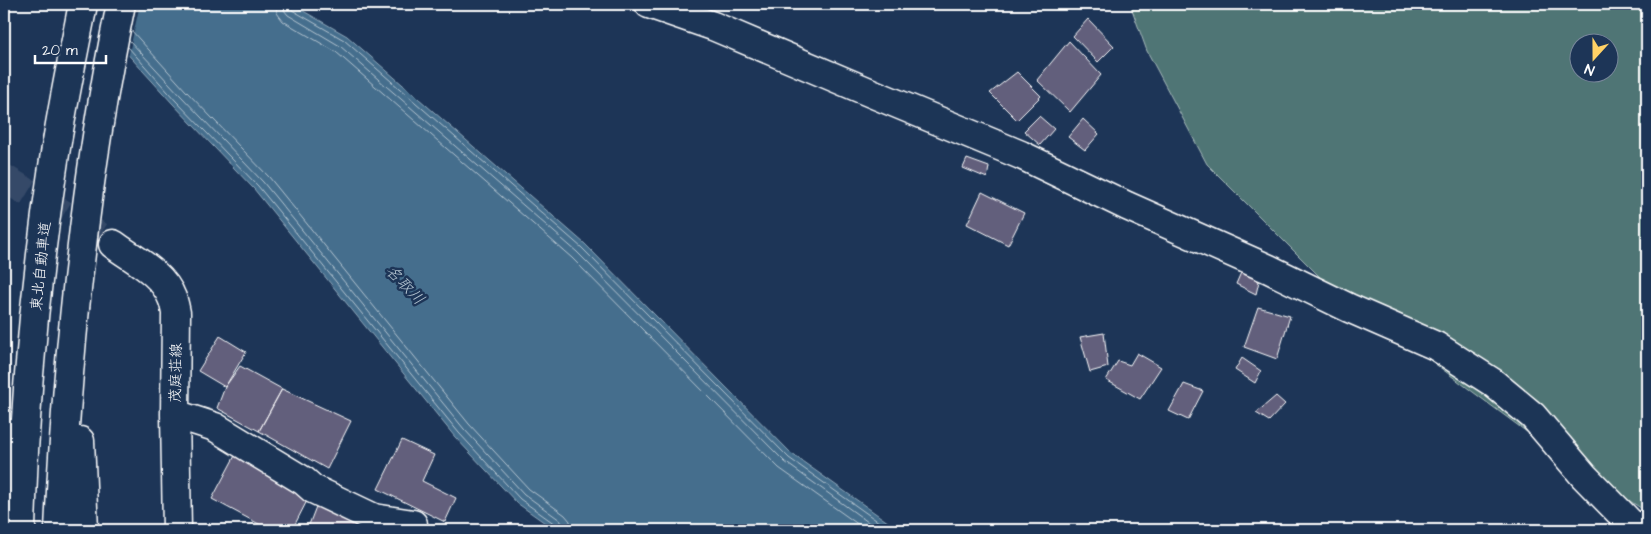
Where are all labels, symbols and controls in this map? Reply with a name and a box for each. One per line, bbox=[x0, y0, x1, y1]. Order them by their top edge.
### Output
scale bar bbox=[35, 32, 106, 64]
north arrow bbox=[1568, 32, 1618, 82]
text: 20 m bbox=[42, 40, 78, 61]
text: N bbox=[1582, 58, 1597, 80]
street label: 東北自動車道 bbox=[26, 220, 56, 312]
water label: 名取川 bbox=[380, 260, 430, 310]
street label: 茂庭荘線 bbox=[165, 343, 187, 403]

